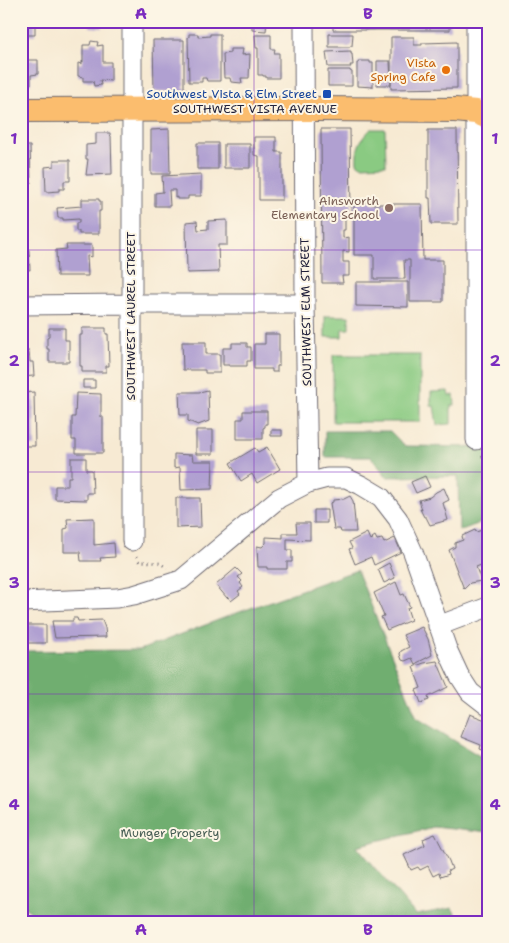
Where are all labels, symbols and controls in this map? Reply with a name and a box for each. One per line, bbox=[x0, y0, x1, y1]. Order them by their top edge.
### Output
text: A bbox=[135, 3, 147, 24]
text: B bbox=[363, 3, 373, 24]
place label: Vista Spring Cafe bbox=[371, 55, 437, 85]
marker: Vista Spring Cafe bbox=[440, 64, 452, 76]
place label: Southwest Vista & Elm Street bbox=[146, 86, 317, 102]
marker: Southwest Vista & Elm Street bbox=[321, 88, 333, 100]
street label: SOUTHWEST VISTA AVENUE bbox=[173, 101, 337, 117]
text: 1 bbox=[10, 128, 18, 149]
text: 1 bbox=[491, 128, 499, 149]
place label: Ainsworth Elementary School bbox=[271, 193, 379, 223]
marker: Ainsworth Elementary School bbox=[383, 202, 395, 214]
street label: SOUTHWEST LAUREL STREET bbox=[123, 231, 139, 400]
street label: SOUTHWEST ELM STREET bbox=[297, 237, 315, 386]
text: 2 bbox=[8, 350, 20, 371]
text: 2 bbox=[489, 350, 501, 371]
text: 3 bbox=[8, 572, 20, 593]
text: 3 bbox=[489, 572, 501, 593]
text: 4 bbox=[8, 794, 20, 815]
text: 4 bbox=[489, 794, 501, 815]
park label: Munger Property bbox=[121, 825, 219, 841]
text: A bbox=[135, 919, 147, 940]
text: B bbox=[363, 919, 373, 940]

